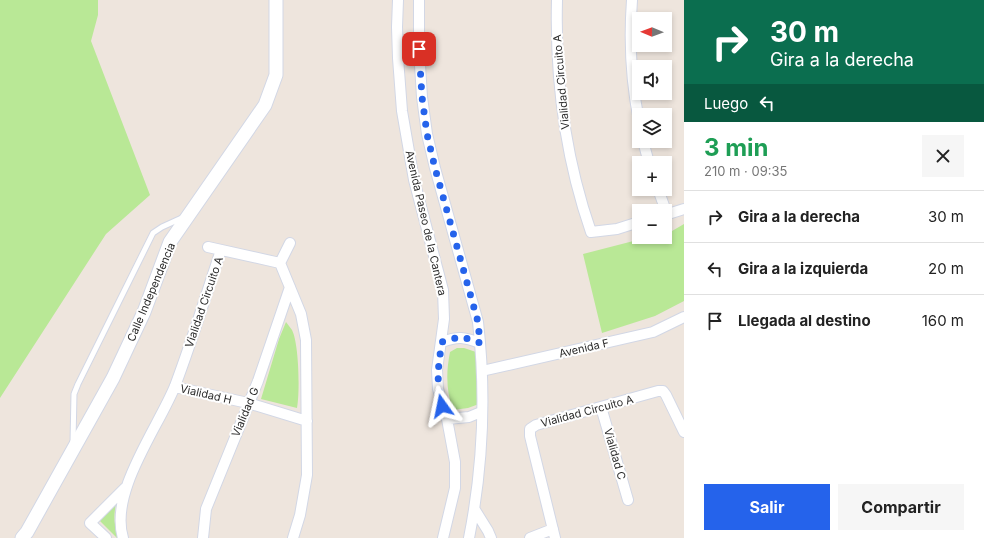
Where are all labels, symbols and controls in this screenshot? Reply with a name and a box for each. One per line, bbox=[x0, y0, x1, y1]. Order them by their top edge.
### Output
north arrow bbox=[632, 12, 672, 52]
map controls bbox=[632, 12, 672, 244]
text: 30 m bbox=[770, 15, 839, 49]
icon: right bbox=[704, 16, 756, 68]
pin bbox=[402, 32, 436, 66]
street label: Vialidad Circuito A bbox=[550, 33, 572, 130]
icon: arrive bbox=[408, 38, 430, 60]
text: Gira a la derecha bbox=[770, 49, 914, 70]
button: sound bbox=[632, 60, 672, 100]
icon: left bbox=[756, 92, 778, 114]
text: Luego bbox=[704, 94, 748, 113]
button: layers bbox=[632, 108, 672, 148]
text: 3 min bbox=[704, 133, 769, 162]
button: close bbox=[922, 135, 964, 177]
street label: Avenida Paseo de la Cantera bbox=[402, 149, 450, 297]
button: + bbox=[632, 156, 672, 196]
text: 210 m · 09:35 bbox=[704, 163, 787, 179]
button: − bbox=[632, 204, 672, 244]
icon: right bbox=[704, 206, 726, 228]
text: Gira a la derecha bbox=[738, 207, 860, 226]
text: 30 m bbox=[928, 207, 964, 226]
street label: Calle Independencia bbox=[124, 240, 178, 344]
street label: Vialidad Circuito A bbox=[182, 254, 226, 349]
icon: left bbox=[704, 258, 726, 280]
text: Gira a la izquierda bbox=[738, 259, 868, 278]
text: 20 m bbox=[928, 259, 964, 278]
icon: arrive bbox=[704, 310, 726, 332]
text: Llegada al destino bbox=[738, 311, 871, 330]
text: 160 m bbox=[922, 311, 964, 330]
street label: Avenida F bbox=[558, 335, 610, 361]
street label: Vialidad H bbox=[179, 381, 233, 407]
street label: Vialidad G bbox=[228, 385, 262, 439]
position arrow bbox=[421, 385, 463, 427]
street label: Vialidad Circuito A bbox=[539, 392, 635, 430]
street label: Vialidad C bbox=[601, 427, 629, 481]
button: Salir bbox=[704, 484, 830, 530]
button: Compartir bbox=[838, 484, 964, 530]

